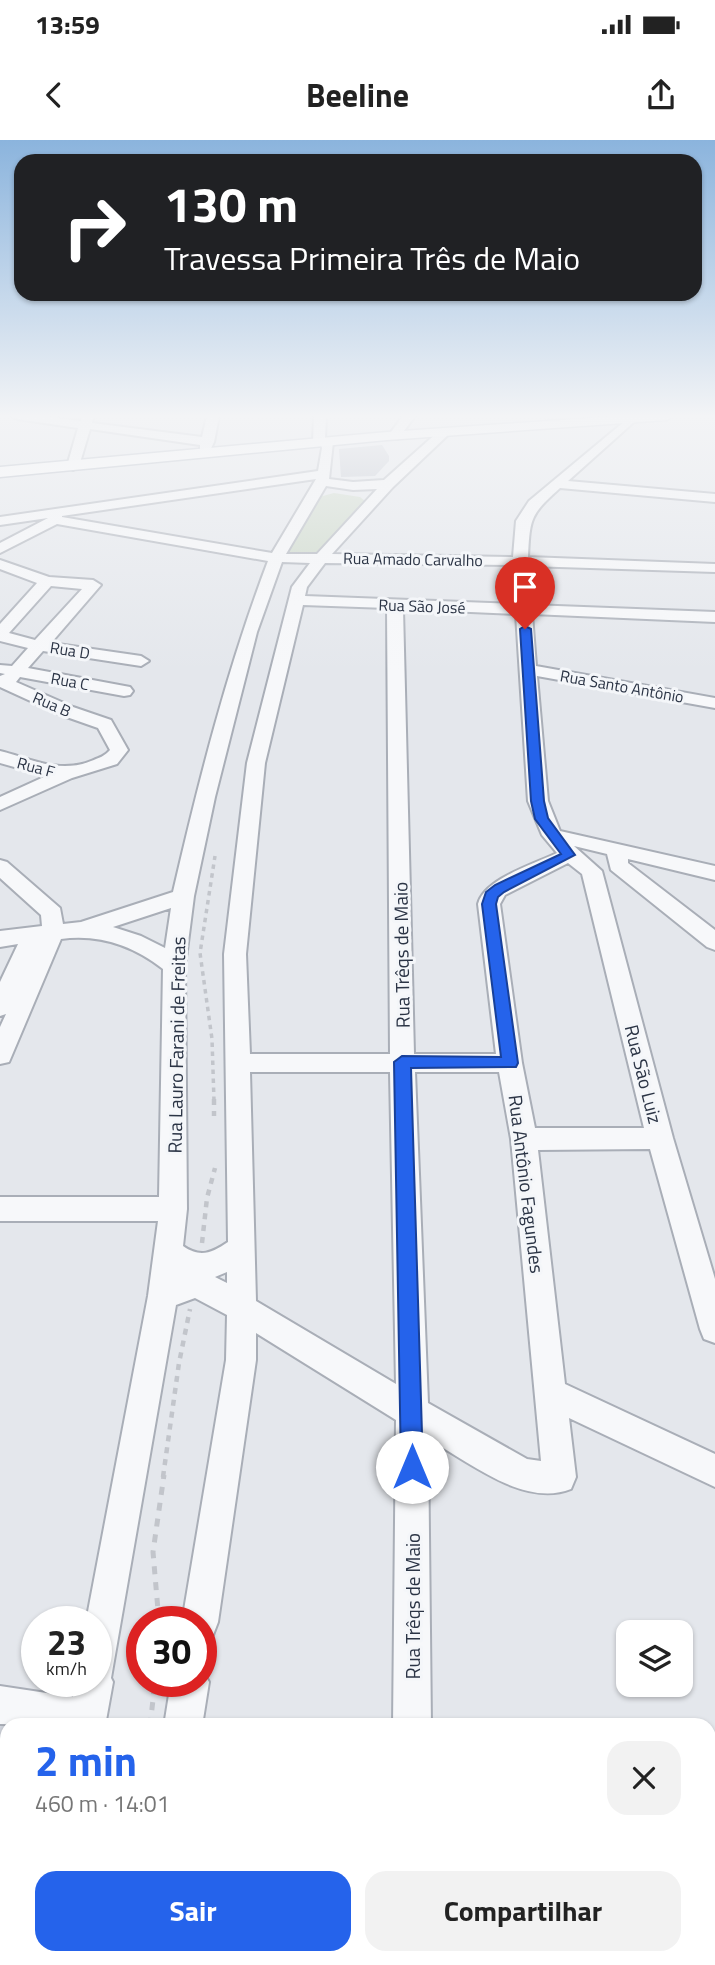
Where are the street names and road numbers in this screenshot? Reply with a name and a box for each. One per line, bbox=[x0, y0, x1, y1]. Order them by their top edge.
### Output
street label: Rua Amado Carvalho bbox=[343, 546, 483, 572]
street label: Rua São José bbox=[378, 592, 466, 620]
street label: Rua D bbox=[48, 635, 92, 665]
street label: Rua Santo Antônio bbox=[558, 663, 686, 709]
street label: Rua C bbox=[49, 666, 91, 696]
street label: Rua B bbox=[29, 685, 75, 723]
street label: Rua F bbox=[14, 750, 58, 784]
street label: Rua Trêqs de Maio bbox=[385, 882, 417, 1028]
street label: Rua Lauro Farani de Freitas bbox=[160, 936, 192, 1154]
street label: Rua São Luiz bbox=[618, 1021, 670, 1127]
street label: Rua Antônio Fagundes bbox=[502, 1093, 552, 1275]
street label: Rua Trêqs de Maio bbox=[398, 1533, 427, 1679]

